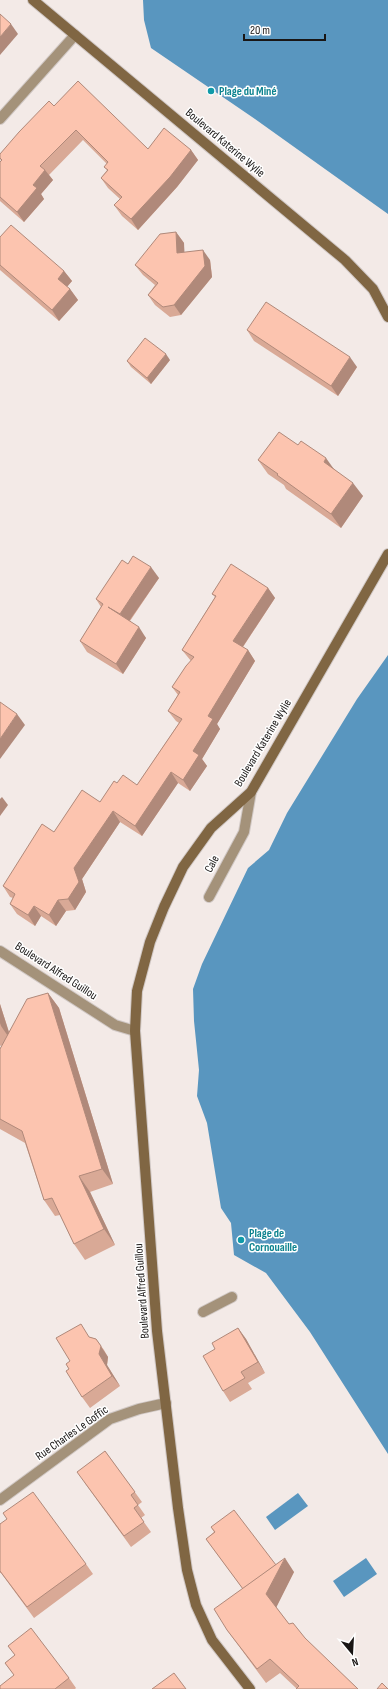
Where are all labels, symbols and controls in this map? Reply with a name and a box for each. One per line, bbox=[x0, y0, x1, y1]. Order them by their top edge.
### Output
scale bar bbox=[244, 16, 325, 42]
text: 20 m bbox=[250, 23, 270, 38]
place label: Plage du Miné bbox=[219, 84, 277, 99]
marker: Plage du Miné bbox=[206, 86, 216, 96]
street label: Boulevard Katerine Wylie bbox=[182, 105, 268, 181]
street label: Boulevard Katerine Wylie bbox=[231, 696, 295, 789]
street label: Cale bbox=[201, 853, 223, 875]
street label: Boulevard Alfred Guillou bbox=[12, 939, 100, 1003]
place label: Plage de Cornouaille bbox=[249, 1226, 297, 1255]
marker: Plage de Cornouaille bbox=[236, 1235, 246, 1245]
street label: Boulevard Alfred Guillou bbox=[131, 1243, 153, 1339]
street label: Rue Charles Le Goffic bbox=[33, 1402, 111, 1464]
north arrow bbox=[332, 1633, 372, 1673]
text: N bbox=[350, 1655, 360, 1669]

